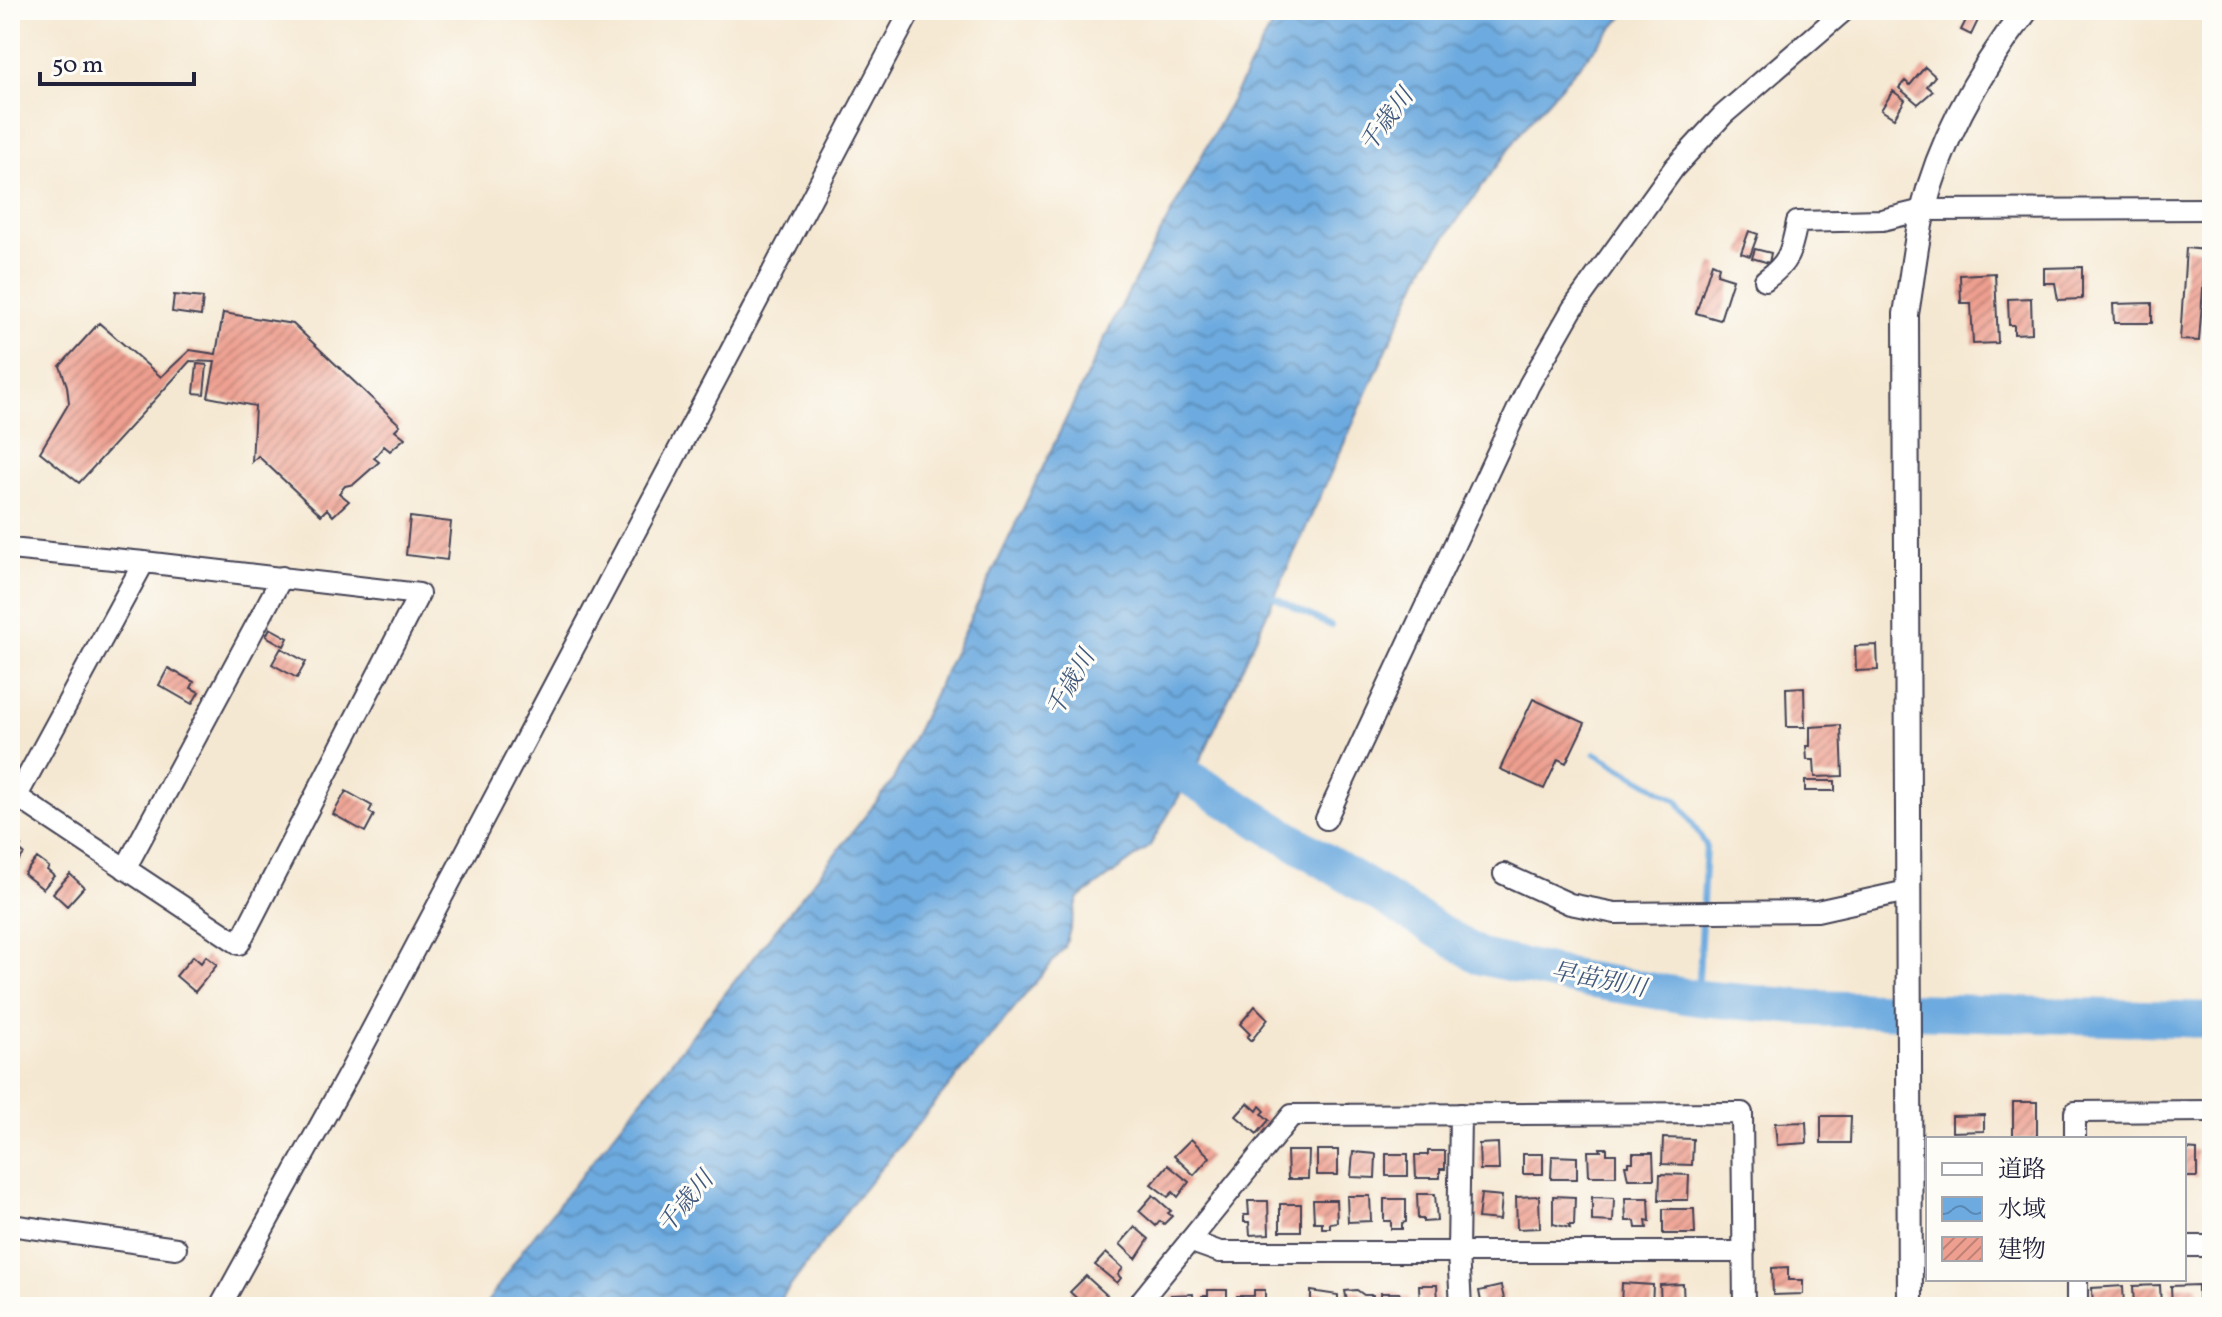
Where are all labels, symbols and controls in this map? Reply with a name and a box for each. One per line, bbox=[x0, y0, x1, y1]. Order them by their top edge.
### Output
scale bar bbox=[40, 36, 194, 86]
text: 50 m bbox=[52, 49, 104, 83]
water label: 千歳川 bbox=[1352, 80, 1425, 160]
water label: 千歳川 bbox=[1039, 642, 1106, 724]
water label: 早苗別川 bbox=[1548, 955, 1652, 1007]
legend bbox=[1926, 1137, 2186, 1281]
text: 道路 bbox=[1998, 1154, 2046, 1188]
water label: 千歳川 bbox=[650, 1162, 725, 1242]
text: 水域 bbox=[1998, 1194, 2046, 1228]
text: 建物 bbox=[1998, 1234, 2046, 1268]

